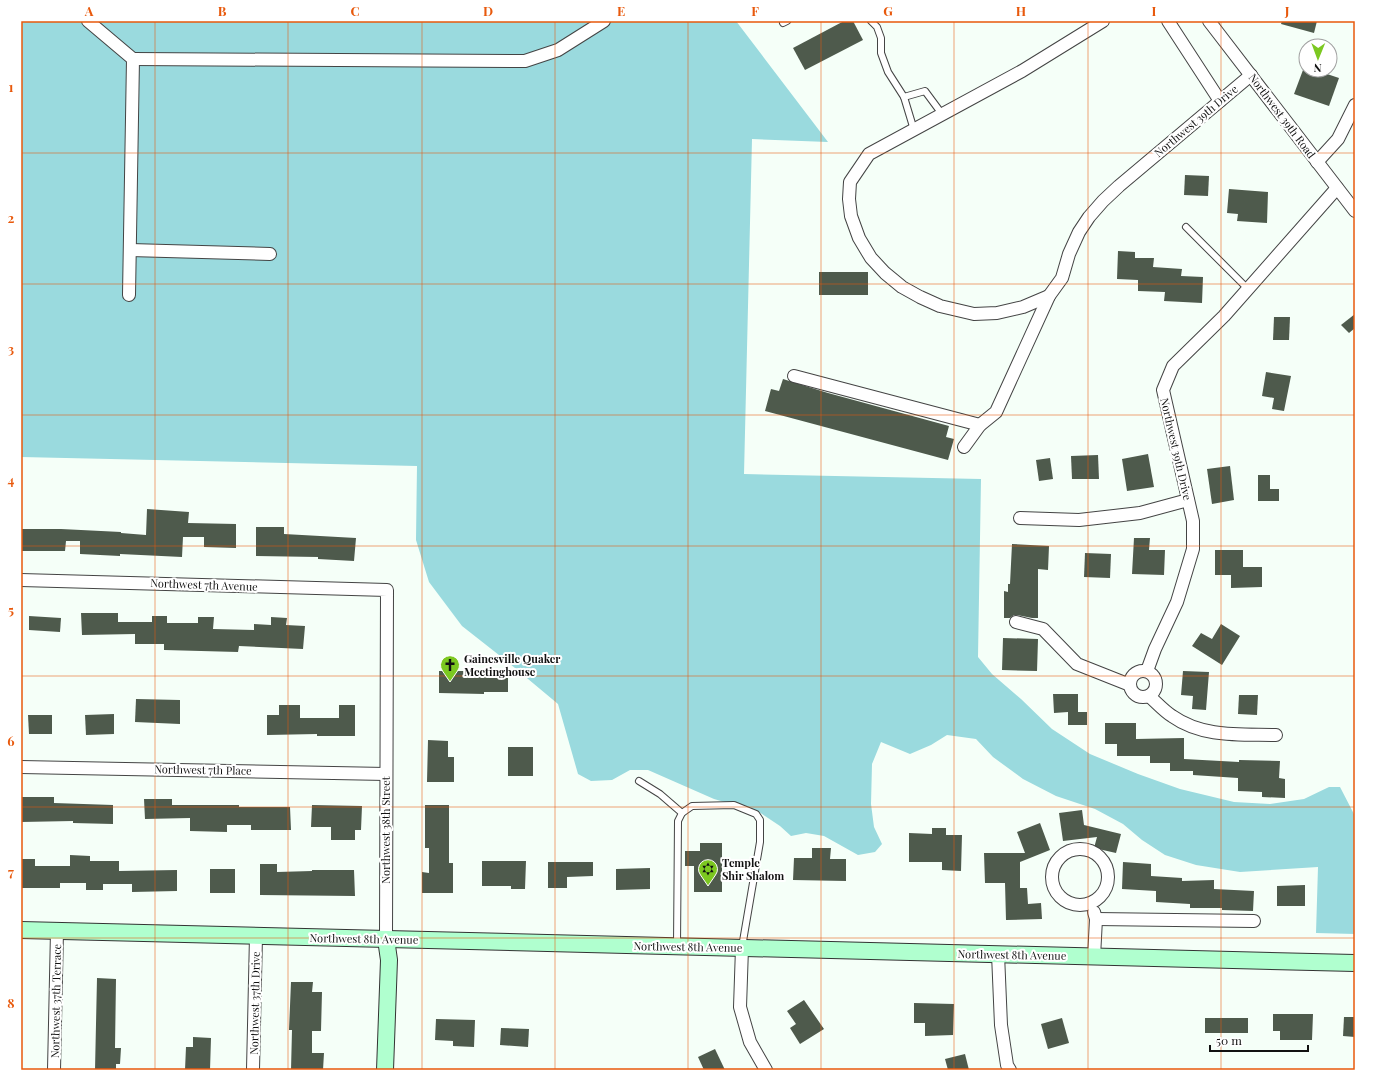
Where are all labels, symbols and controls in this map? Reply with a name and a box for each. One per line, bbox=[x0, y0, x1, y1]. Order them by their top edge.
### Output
text: A bbox=[84, 2, 94, 19]
text: B bbox=[218, 2, 227, 19]
text: C bbox=[350, 2, 360, 19]
text: D bbox=[483, 2, 493, 19]
text: E bbox=[617, 2, 625, 19]
text: F bbox=[751, 2, 759, 19]
text: G bbox=[883, 2, 893, 19]
text: H bbox=[1016, 2, 1026, 19]
text: I bbox=[1152, 2, 1157, 19]
text: J bbox=[1284, 2, 1290, 19]
north arrow bbox=[1298, 38, 1338, 78]
text: N bbox=[1314, 61, 1322, 76]
street label: Northwest 39th Road bbox=[1245, 70, 1320, 162]
text: 1 bbox=[9, 78, 14, 95]
street label: Northwest 39th Drive bbox=[1151, 81, 1241, 160]
text: 2 bbox=[8, 209, 15, 226]
text: 3 bbox=[8, 340, 14, 357]
street label: Northwest 39th Drive bbox=[1157, 396, 1196, 502]
text: 4 bbox=[8, 471, 15, 488]
street label: Northwest 7th Avenue bbox=[150, 575, 258, 594]
text: 5 bbox=[8, 601, 14, 618]
place label: Gainesville Quaker Meetinghouse bbox=[464, 651, 561, 679]
church icon: Gainesville Quaker Meetinghouse bbox=[439, 654, 461, 682]
text: 6 bbox=[7, 732, 15, 749]
street label: Northwest 7th Place bbox=[154, 761, 252, 778]
street label: Northwest 38th Street bbox=[378, 776, 393, 884]
place label: Temple Shir Shalom bbox=[722, 855, 784, 883]
synagogue icon: Temple Shir Shalom bbox=[697, 858, 719, 886]
text: 7 bbox=[8, 863, 14, 880]
street label: Northwest 8th Avenue bbox=[309, 930, 419, 947]
street label: Northwest 8th Avenue bbox=[633, 938, 743, 955]
street label: Northwest 37th Terrace bbox=[47, 943, 64, 1058]
street label: Northwest 8th Avenue bbox=[957, 946, 1067, 963]
street label: Northwest 37th Drive bbox=[246, 951, 263, 1055]
text: 8 bbox=[7, 994, 15, 1011]
scale bar bbox=[1210, 1027, 1308, 1053]
text: 50 m bbox=[1216, 1032, 1242, 1048]

